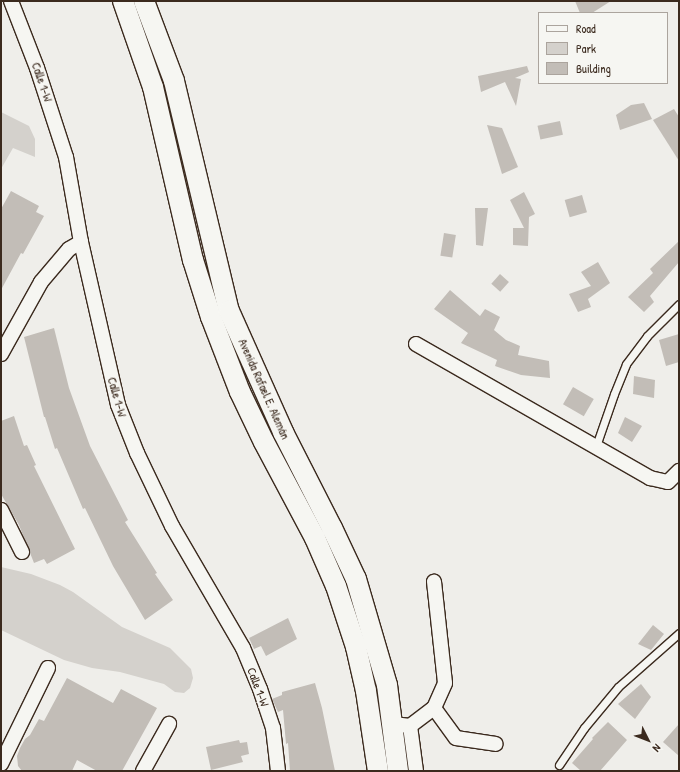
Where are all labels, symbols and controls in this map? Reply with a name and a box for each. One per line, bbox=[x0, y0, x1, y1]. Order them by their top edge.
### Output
legend bbox=[538, 12, 668, 84]
text: Road bbox=[576, 20, 596, 37]
text: Park bbox=[576, 40, 596, 57]
street label: Calle 1-W bbox=[29, 60, 55, 104]
text: Building bbox=[576, 60, 611, 77]
street label: Avenida Rafael E. Alemán bbox=[235, 337, 293, 441]
street label: Calle 1-W bbox=[104, 376, 130, 418]
street label: Calle 1-W bbox=[244, 665, 272, 709]
north arrow bbox=[628, 720, 668, 760]
text: N bbox=[650, 741, 664, 755]

